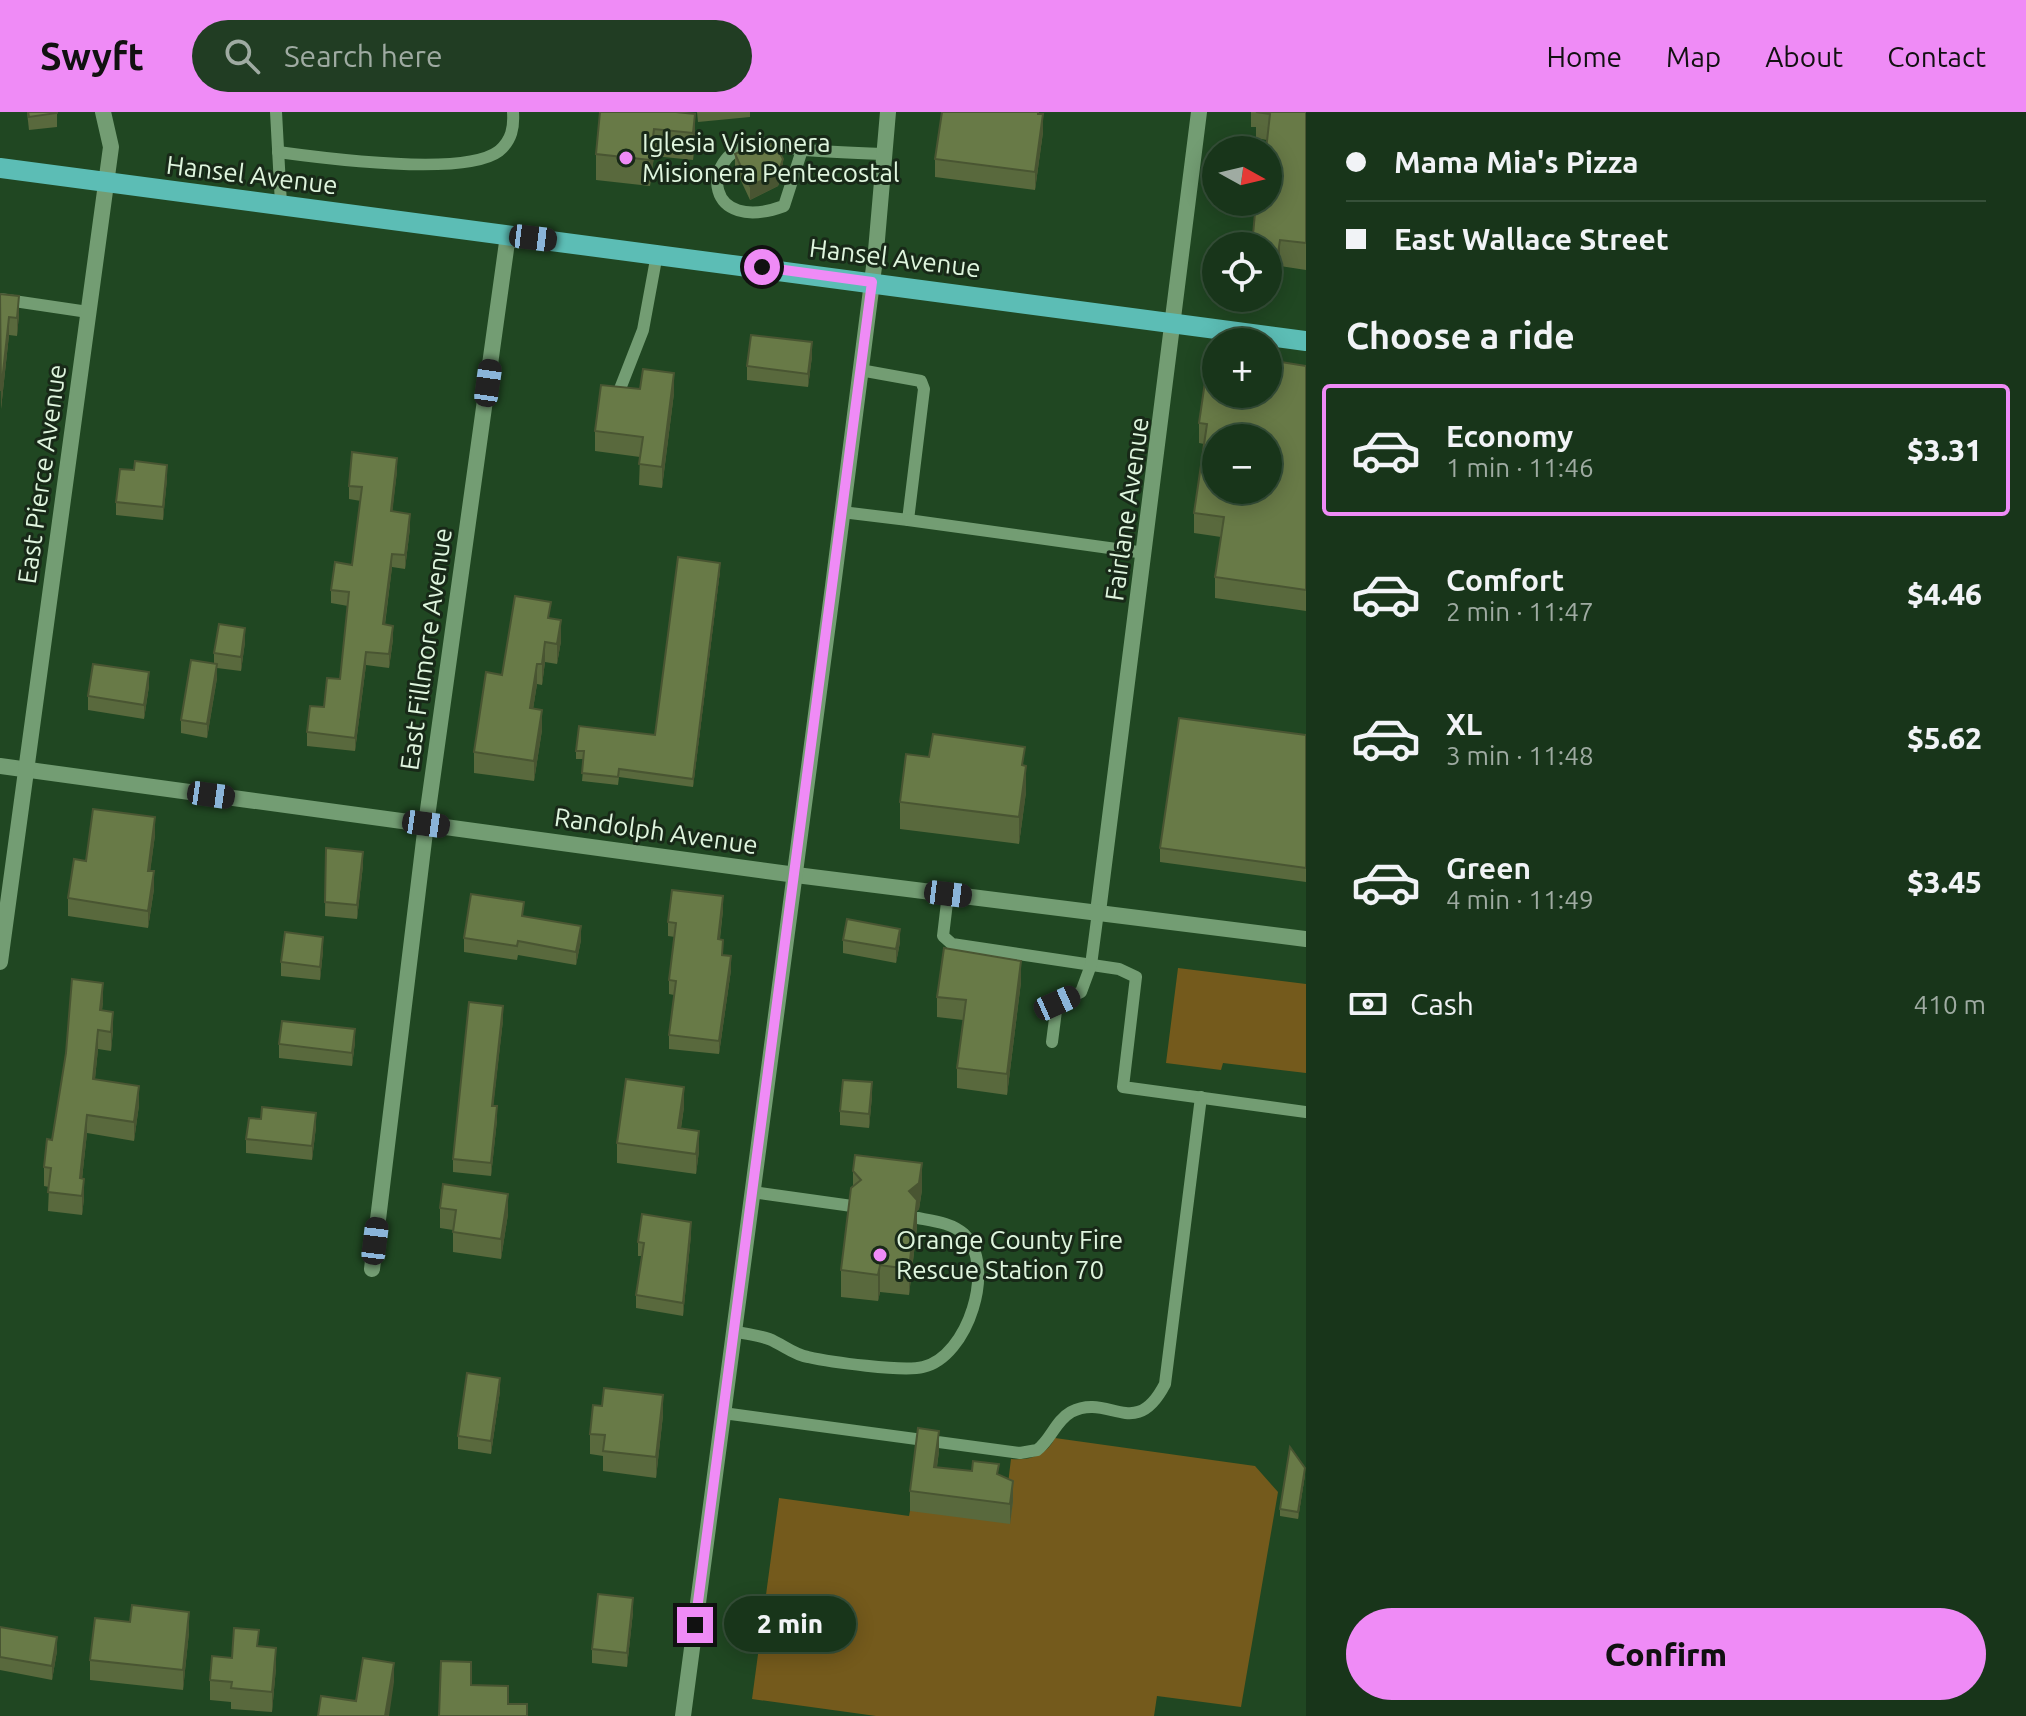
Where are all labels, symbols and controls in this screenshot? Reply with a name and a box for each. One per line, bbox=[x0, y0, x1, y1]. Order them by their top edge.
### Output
search box bbox=[192, 20, 752, 92]
icon: search bbox=[220, 34, 264, 78]
text: Swyft bbox=[40, 35, 144, 77]
text: Search here bbox=[284, 39, 442, 73]
text: Home bbox=[1547, 41, 1622, 72]
text: Map bbox=[1666, 41, 1721, 72]
text: About bbox=[1765, 41, 1843, 72]
text: Contact bbox=[1887, 41, 1986, 72]
place label: Iglesia Visionera Misionera Pentecostal bbox=[642, 128, 900, 187]
north arrow bbox=[1202, 136, 1282, 216]
map controls bbox=[1202, 136, 1282, 504]
text: Mama Mia's Pizza bbox=[1394, 145, 1638, 179]
marker: Iglesia Visionera Misionera Pentecostal bbox=[617, 149, 635, 167]
street label: Hansel Avenue bbox=[165, 150, 339, 199]
text: East Wallace Street bbox=[1394, 222, 1669, 256]
car bbox=[508, 223, 558, 253]
button: locate bbox=[1202, 232, 1282, 312]
street label: Hansel Avenue bbox=[808, 233, 982, 282]
route start bbox=[744, 249, 780, 285]
text: Choose a ride bbox=[1346, 315, 1575, 356]
button: + bbox=[1202, 328, 1282, 408]
car bbox=[473, 358, 503, 408]
street label: East Pierce Avenue bbox=[12, 362, 71, 586]
icon: car bbox=[1350, 414, 1422, 486]
street label: Fairlane Avenue bbox=[1099, 415, 1154, 603]
text: Economy bbox=[1446, 419, 1573, 453]
button: − bbox=[1202, 424, 1282, 504]
text: $3.31 bbox=[1907, 433, 1982, 467]
text: 1 min · 11:46 bbox=[1446, 453, 1594, 482]
street label: East Fillmore Avenue bbox=[394, 526, 457, 772]
icon: car bbox=[1350, 558, 1422, 630]
text: Comfort bbox=[1446, 563, 1564, 597]
text: $4.46 bbox=[1907, 577, 1982, 611]
text: 2 min · 11:47 bbox=[1446, 597, 1594, 626]
icon: car bbox=[1350, 702, 1422, 774]
text: XL bbox=[1446, 707, 1482, 741]
text: $5.62 bbox=[1907, 721, 1982, 755]
text: 3 min · 11:48 bbox=[1446, 741, 1594, 770]
car bbox=[186, 780, 236, 810]
street label: Randolph Avenue bbox=[552, 802, 760, 859]
car bbox=[401, 809, 451, 839]
icon: car bbox=[1350, 846, 1422, 918]
text: Green bbox=[1446, 851, 1531, 885]
text: $3.45 bbox=[1907, 865, 1982, 899]
car bbox=[923, 879, 973, 909]
text: 4 min · 11:49 bbox=[1446, 885, 1594, 914]
car bbox=[1030, 982, 1084, 1024]
icon: cash bbox=[1346, 982, 1390, 1026]
text: Cash bbox=[1410, 987, 1474, 1021]
text: 410 m bbox=[1914, 990, 1986, 1019]
car bbox=[360, 1216, 390, 1266]
place label: Orange County Fire Rescue Station 70 bbox=[896, 1225, 1123, 1284]
marker: Orange County Fire Rescue Station 70 bbox=[871, 1246, 889, 1264]
callout: 2 min bbox=[723, 1597, 855, 1653]
route end bbox=[677, 1607, 713, 1643]
button: Confirm bbox=[1346, 1608, 1986, 1700]
text: 2 min bbox=[757, 1609, 823, 1638]

